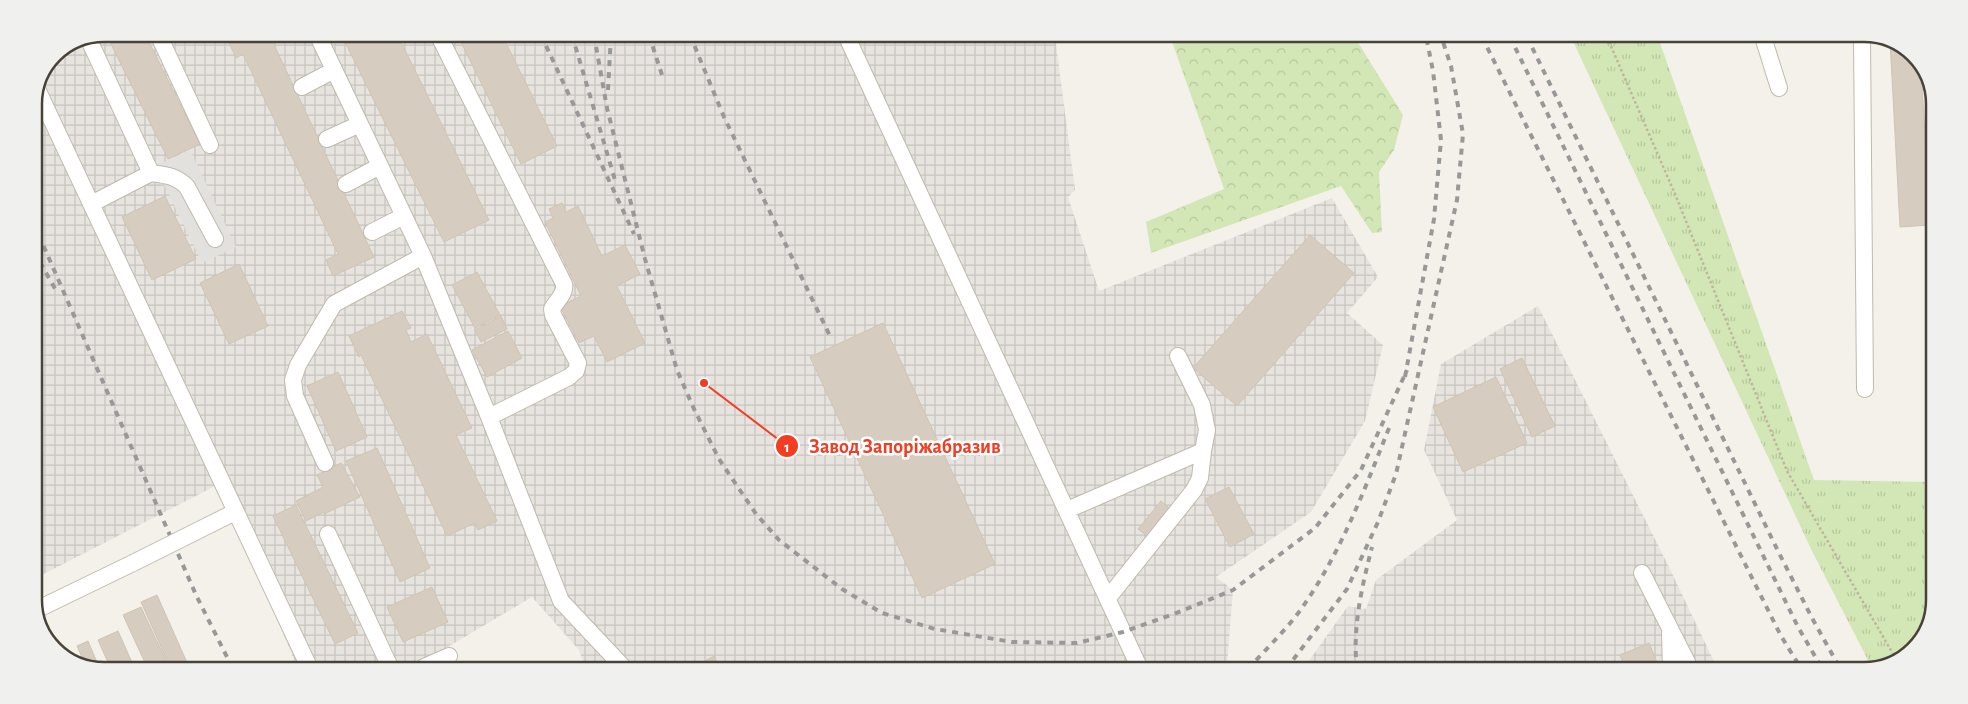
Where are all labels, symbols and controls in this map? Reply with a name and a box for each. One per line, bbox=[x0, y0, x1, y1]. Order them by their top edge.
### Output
callout: Завод Запоріжабразив bbox=[775, 429, 1011, 464]
text: Завод Запоріжабразив bbox=[809, 437, 1001, 457]
text: 1 bbox=[784, 440, 790, 455]

